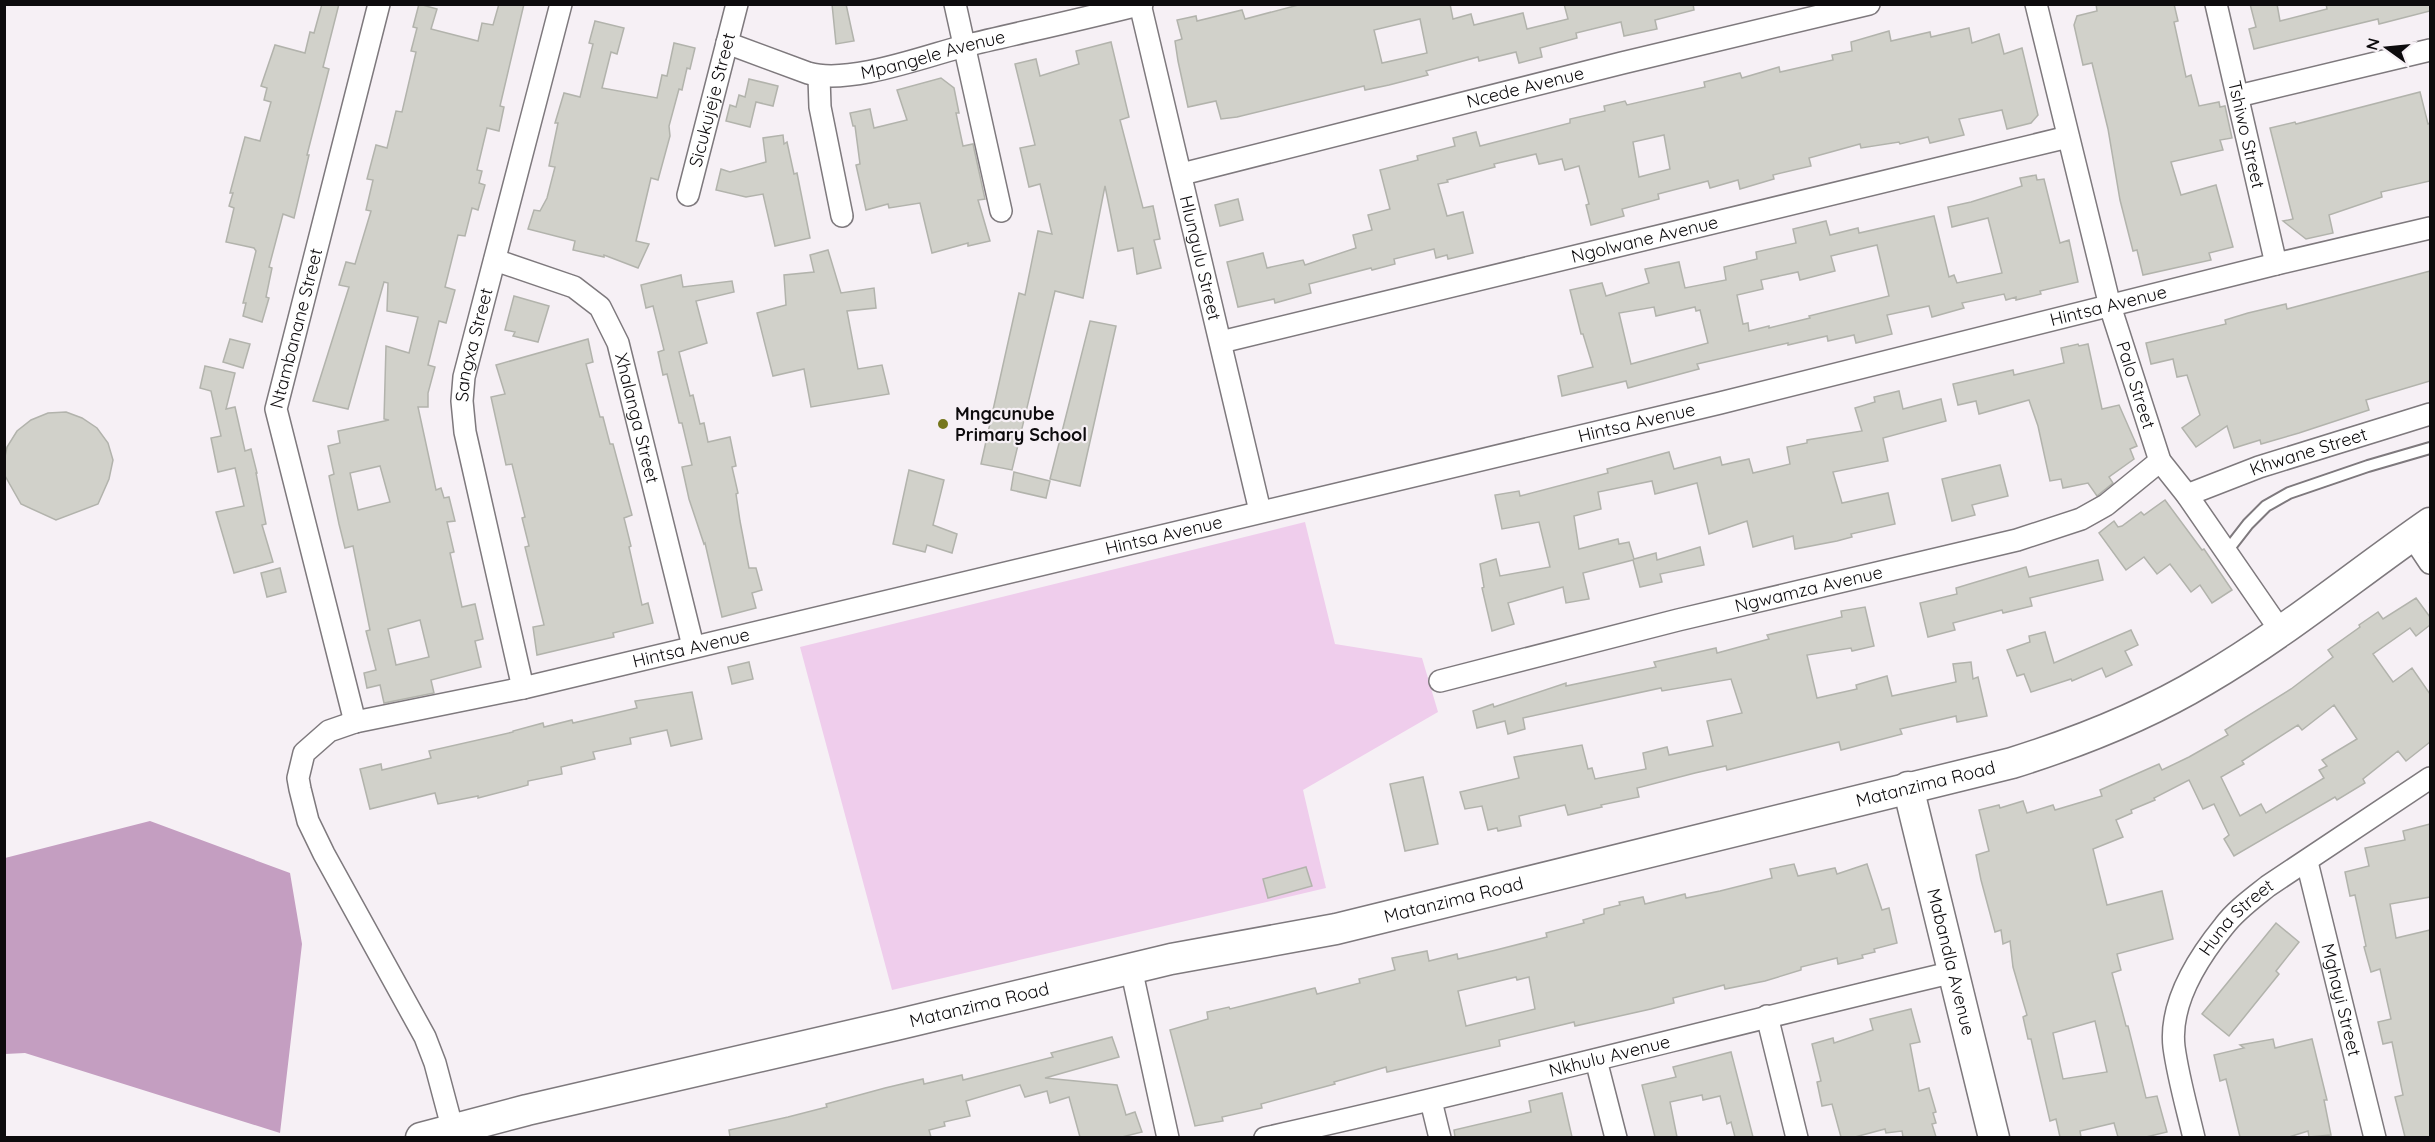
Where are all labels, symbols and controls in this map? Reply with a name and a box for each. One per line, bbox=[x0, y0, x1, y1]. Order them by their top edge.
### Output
north arrow bbox=[2357, 18, 2417, 78]
street label: Mpangele Avenue bbox=[859, 25, 1007, 84]
street label: Sicukujeje Street bbox=[684, 30, 740, 169]
text: N bbox=[2361, 36, 2384, 52]
street label: Ncede Avenue bbox=[1464, 61, 1586, 113]
street label: Tshiwo Street bbox=[2223, 78, 2270, 191]
street label: Hlungulu Street bbox=[1175, 193, 1226, 323]
street label: Ngolwane Avenue bbox=[1569, 210, 1720, 268]
street label: Ntambanane Street bbox=[265, 246, 327, 411]
street label: Hintsa Avenue bbox=[2047, 280, 2169, 331]
street label: Sangxa Street bbox=[450, 285, 498, 403]
street label: Palo Street bbox=[2111, 338, 2161, 432]
street label: Xhalanga Street bbox=[610, 350, 664, 486]
street label: Hintsa Avenue bbox=[1576, 397, 1697, 447]
place label: Mngcunube Primary School bbox=[955, 402, 1087, 446]
marker: Mngcunube Primary School bbox=[936, 417, 950, 431]
street label: Khwane Street bbox=[2246, 422, 2370, 481]
street label: Hintsa Avenue bbox=[1103, 510, 1225, 560]
street label: Ngwamza Avenue bbox=[1732, 560, 1885, 617]
street label: Hintsa Avenue bbox=[630, 622, 752, 673]
street label: Matanzima Road bbox=[1854, 756, 1998, 812]
street label: Matanzima Road bbox=[1382, 871, 1526, 928]
street label: Huna Street bbox=[2194, 874, 2278, 960]
street label: Mabandla Avenue bbox=[1922, 886, 1980, 1038]
street label: Mghayi Street bbox=[2316, 941, 2366, 1059]
street label: Matanzima Road bbox=[907, 977, 1051, 1032]
street label: Nkhulu Avenue bbox=[1546, 1030, 1672, 1082]

